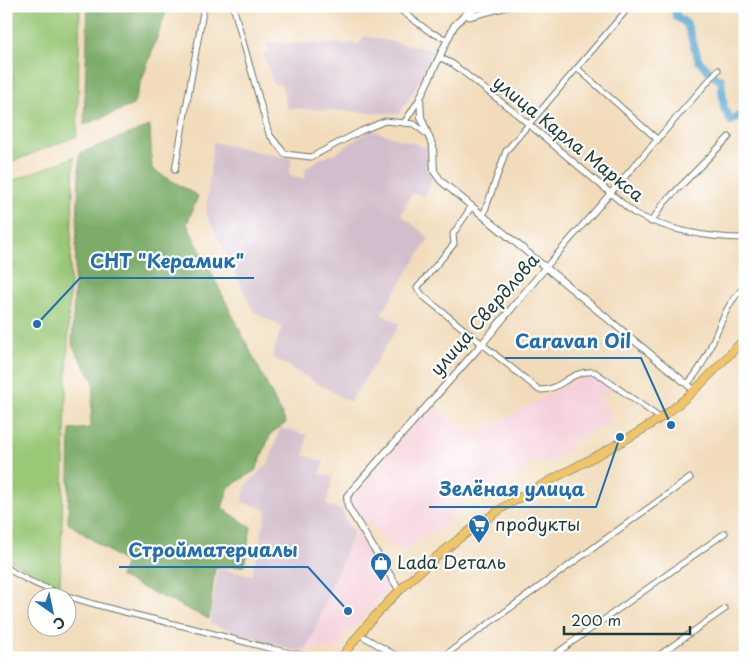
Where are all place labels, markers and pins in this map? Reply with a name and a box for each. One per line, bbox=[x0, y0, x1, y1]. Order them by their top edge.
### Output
callout: СНТ "Керамик" bbox=[80, 244, 254, 278]
callout: Caravan Oil bbox=[505, 324, 641, 358]
callout: Зелёная улица bbox=[429, 473, 596, 507]
place label: продукты bbox=[495, 510, 580, 537]
supermarket icon: продукты bbox=[467, 513, 491, 544]
callout: Стройматериалы bbox=[119, 533, 308, 567]
place label: Lada Dеталь bbox=[397, 548, 506, 575]
shop icon: Lada Dеталь bbox=[369, 551, 393, 582]

